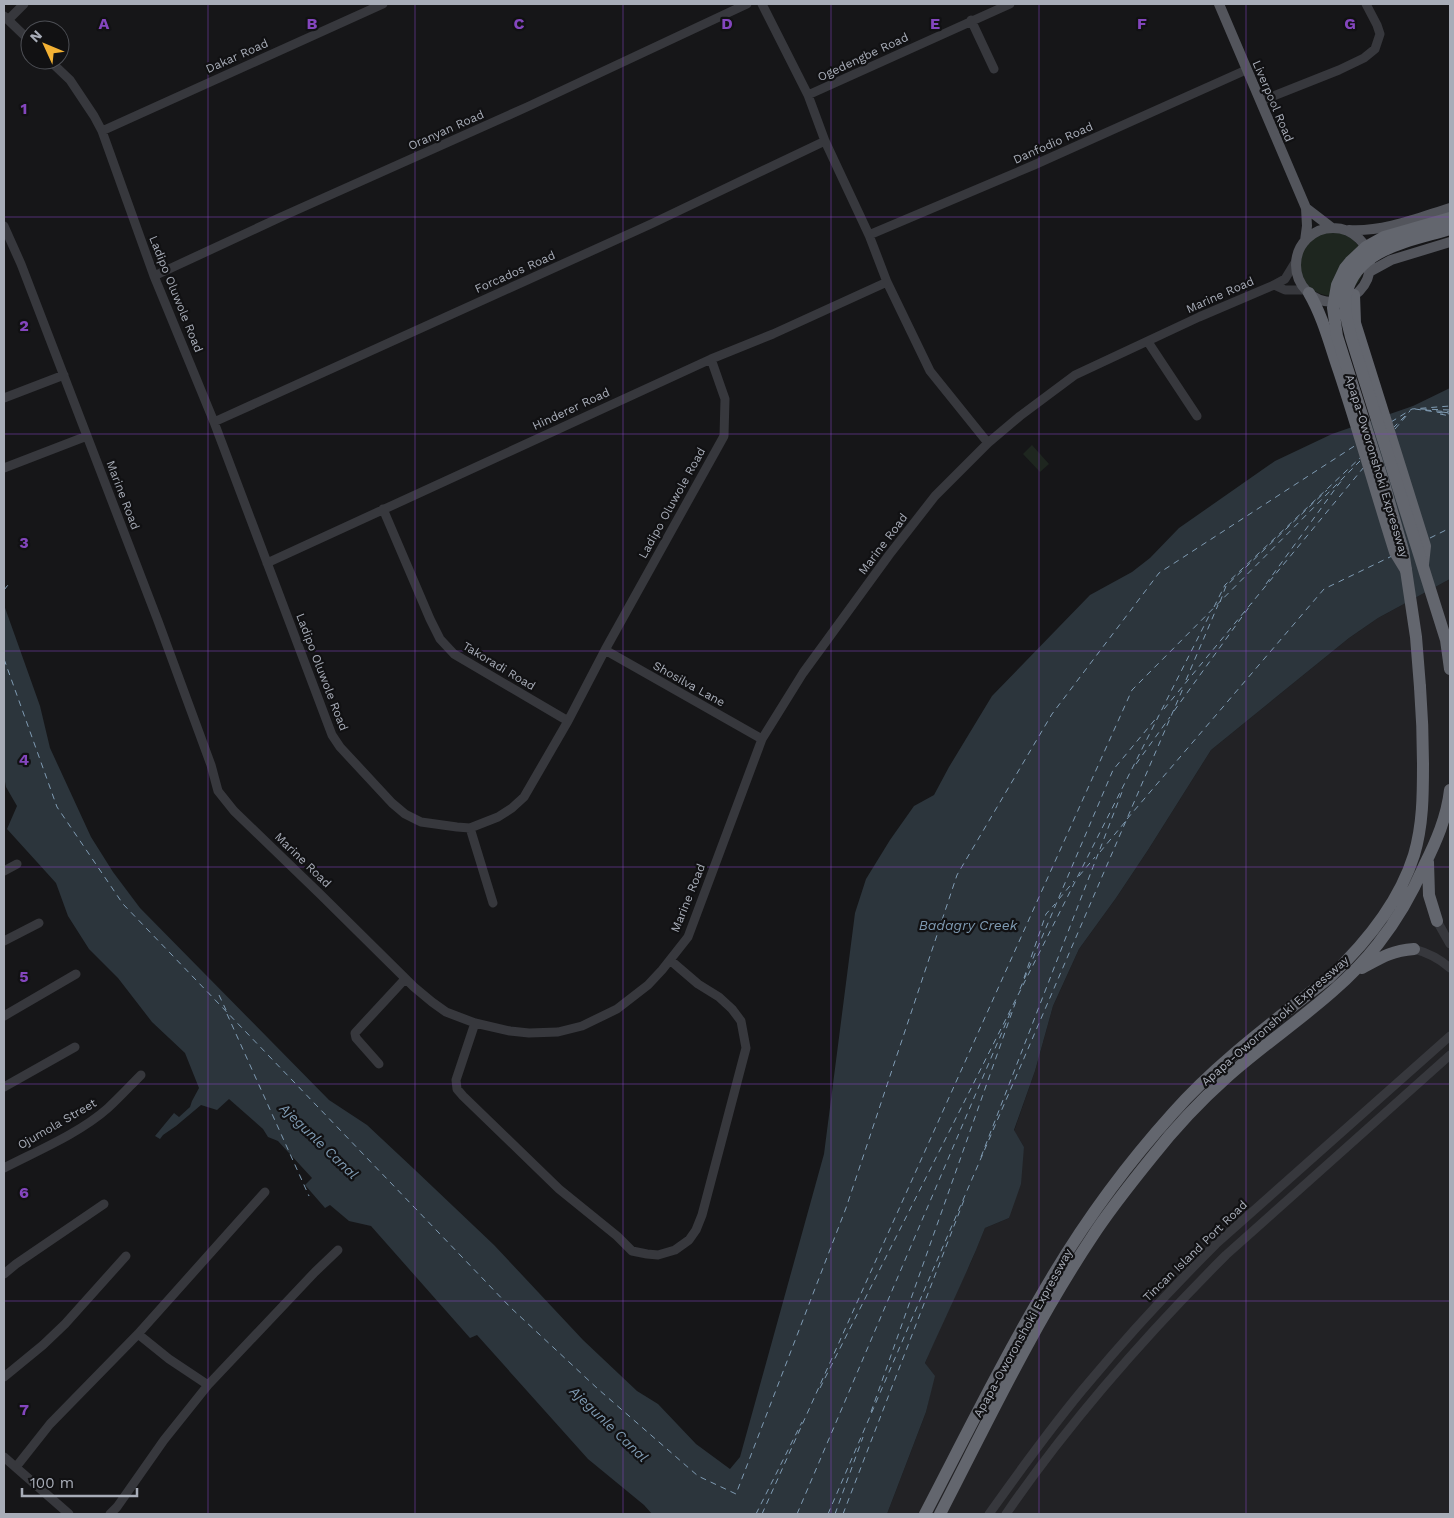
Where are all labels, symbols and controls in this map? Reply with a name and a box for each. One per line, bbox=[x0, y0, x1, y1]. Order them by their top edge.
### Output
text: A bbox=[99, 14, 110, 33]
text: B bbox=[307, 14, 318, 33]
text: C bbox=[514, 14, 525, 33]
text: D bbox=[721, 14, 733, 33]
text: E bbox=[930, 14, 940, 33]
text: F bbox=[1137, 14, 1147, 33]
text: G bbox=[1344, 14, 1356, 33]
north arrow bbox=[20, 20, 70, 70]
text: N bbox=[26, 27, 45, 45]
street label: Ogedengbe Road bbox=[815, 30, 911, 84]
street label: Dakar Road bbox=[204, 36, 270, 76]
street label: Liverpool Road bbox=[1250, 58, 1296, 144]
text: 1 bbox=[21, 99, 27, 118]
street label: Oranyan Road bbox=[406, 107, 486, 153]
street label: Danfodio Road bbox=[1011, 119, 1095, 167]
street label: Ladipo Oluwole Road bbox=[146, 234, 206, 354]
street label: Forcados Road bbox=[473, 248, 557, 296]
street label: Marine Road bbox=[1184, 274, 1256, 316]
text: 2 bbox=[19, 316, 29, 335]
street label: Apapa-Oworonshoki Expressway bbox=[1342, 373, 1412, 560]
street label: Hinderer Road bbox=[530, 385, 612, 433]
street label: Ladipo Oluwole Road bbox=[636, 445, 708, 561]
street label: Marine Road bbox=[103, 459, 143, 531]
street label: Marine Road bbox=[856, 511, 910, 577]
text: 3 bbox=[19, 533, 29, 552]
street label: Ladipo Oluwole Road bbox=[293, 611, 351, 733]
street label: Takoradi Road bbox=[460, 639, 538, 693]
street label: Shosilva Lane bbox=[650, 658, 728, 710]
text: 4 bbox=[19, 750, 29, 769]
street label: Marine Road bbox=[272, 830, 334, 890]
street label: Marine Road bbox=[668, 862, 708, 934]
water label: Badagry Creek bbox=[919, 917, 1018, 933]
street label: Apapa-Oworonshoki Expressway bbox=[1198, 953, 1352, 1089]
text: 5 bbox=[19, 967, 29, 986]
street label: Ojumola Street bbox=[15, 1096, 99, 1152]
water label: Ajegunle Canal bbox=[276, 1099, 361, 1182]
text: 6 bbox=[19, 1183, 29, 1202]
street label: Tincan Island Port Road bbox=[1140, 1198, 1250, 1304]
street label: Apapa-Oworonshoki Expressway bbox=[971, 1245, 1076, 1420]
water label: Ajegunle Canal bbox=[566, 1382, 651, 1465]
text: 7 bbox=[19, 1400, 29, 1419]
scale bar bbox=[22, 1466, 138, 1498]
text: 100 m bbox=[30, 1474, 74, 1492]

